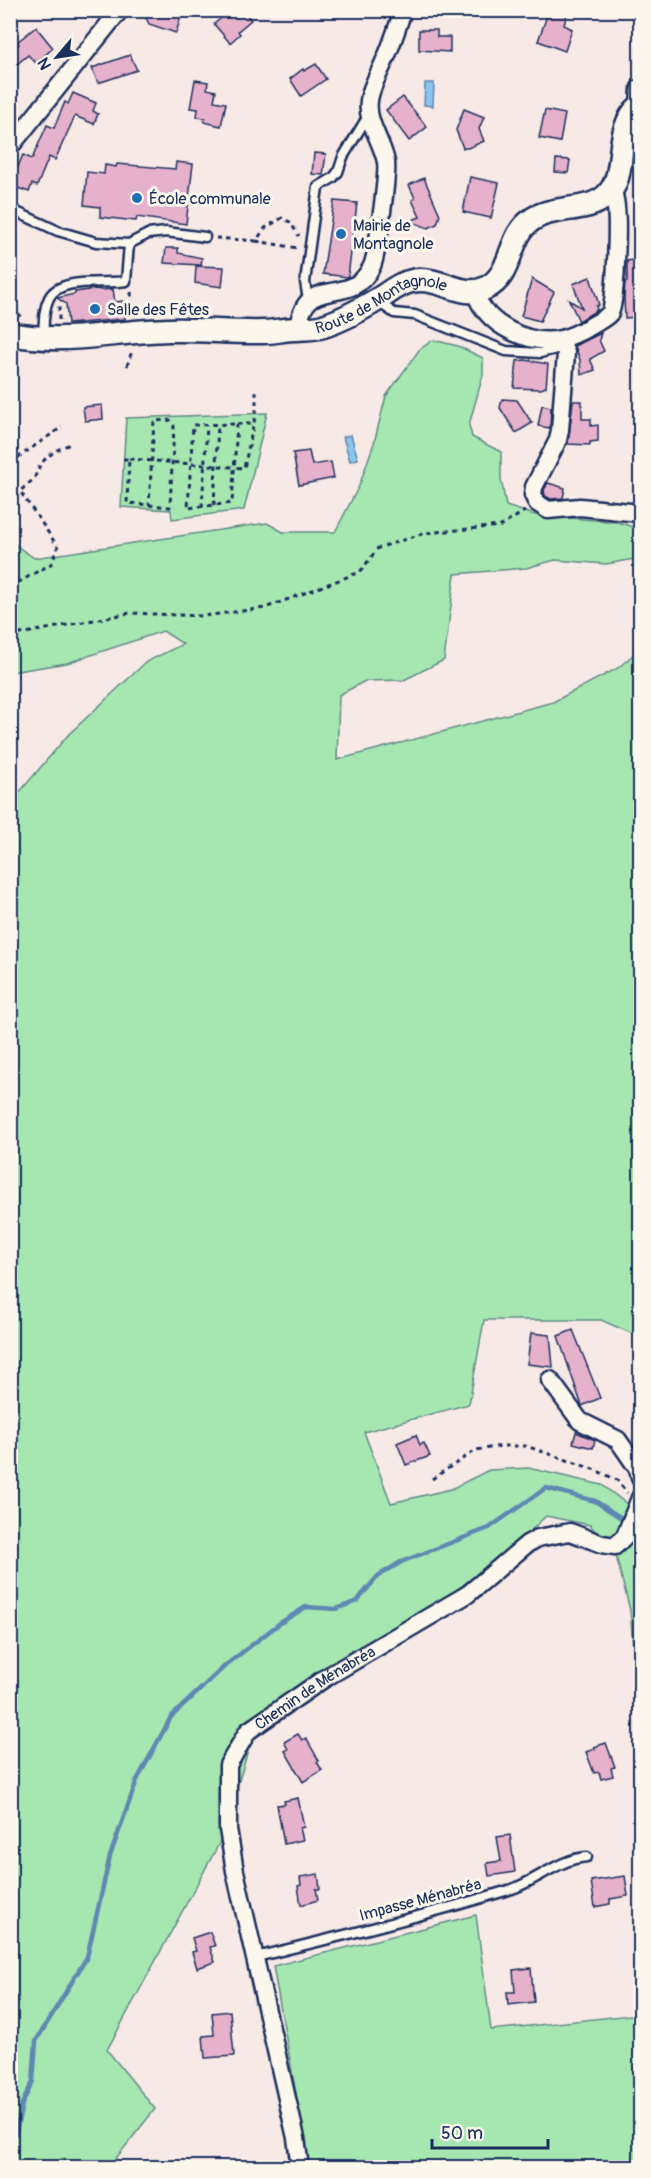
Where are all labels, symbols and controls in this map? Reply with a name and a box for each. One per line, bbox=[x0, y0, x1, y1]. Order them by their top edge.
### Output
north arrow bbox=[27, 27, 87, 87]
text: N bbox=[33, 54, 56, 73]
place label: École communale bbox=[149, 189, 271, 209]
marker: École communale bbox=[130, 191, 144, 205]
place label: Mairie de Montagnole bbox=[353, 216, 434, 254]
marker: Mairie de Montagnole bbox=[334, 227, 348, 241]
street label: Route de Montagnole bbox=[313, 271, 450, 339]
place label: Salle des Fêtes bbox=[107, 300, 209, 320]
marker: Salle des Fêtes bbox=[88, 302, 102, 316]
street label: Chemin de Ménabréa bbox=[251, 1642, 379, 1735]
street label: Impasse Ménabréa bbox=[357, 1874, 483, 1926]
scale bar bbox=[432, 2112, 548, 2150]
text: 50 m bbox=[441, 2122, 483, 2145]

